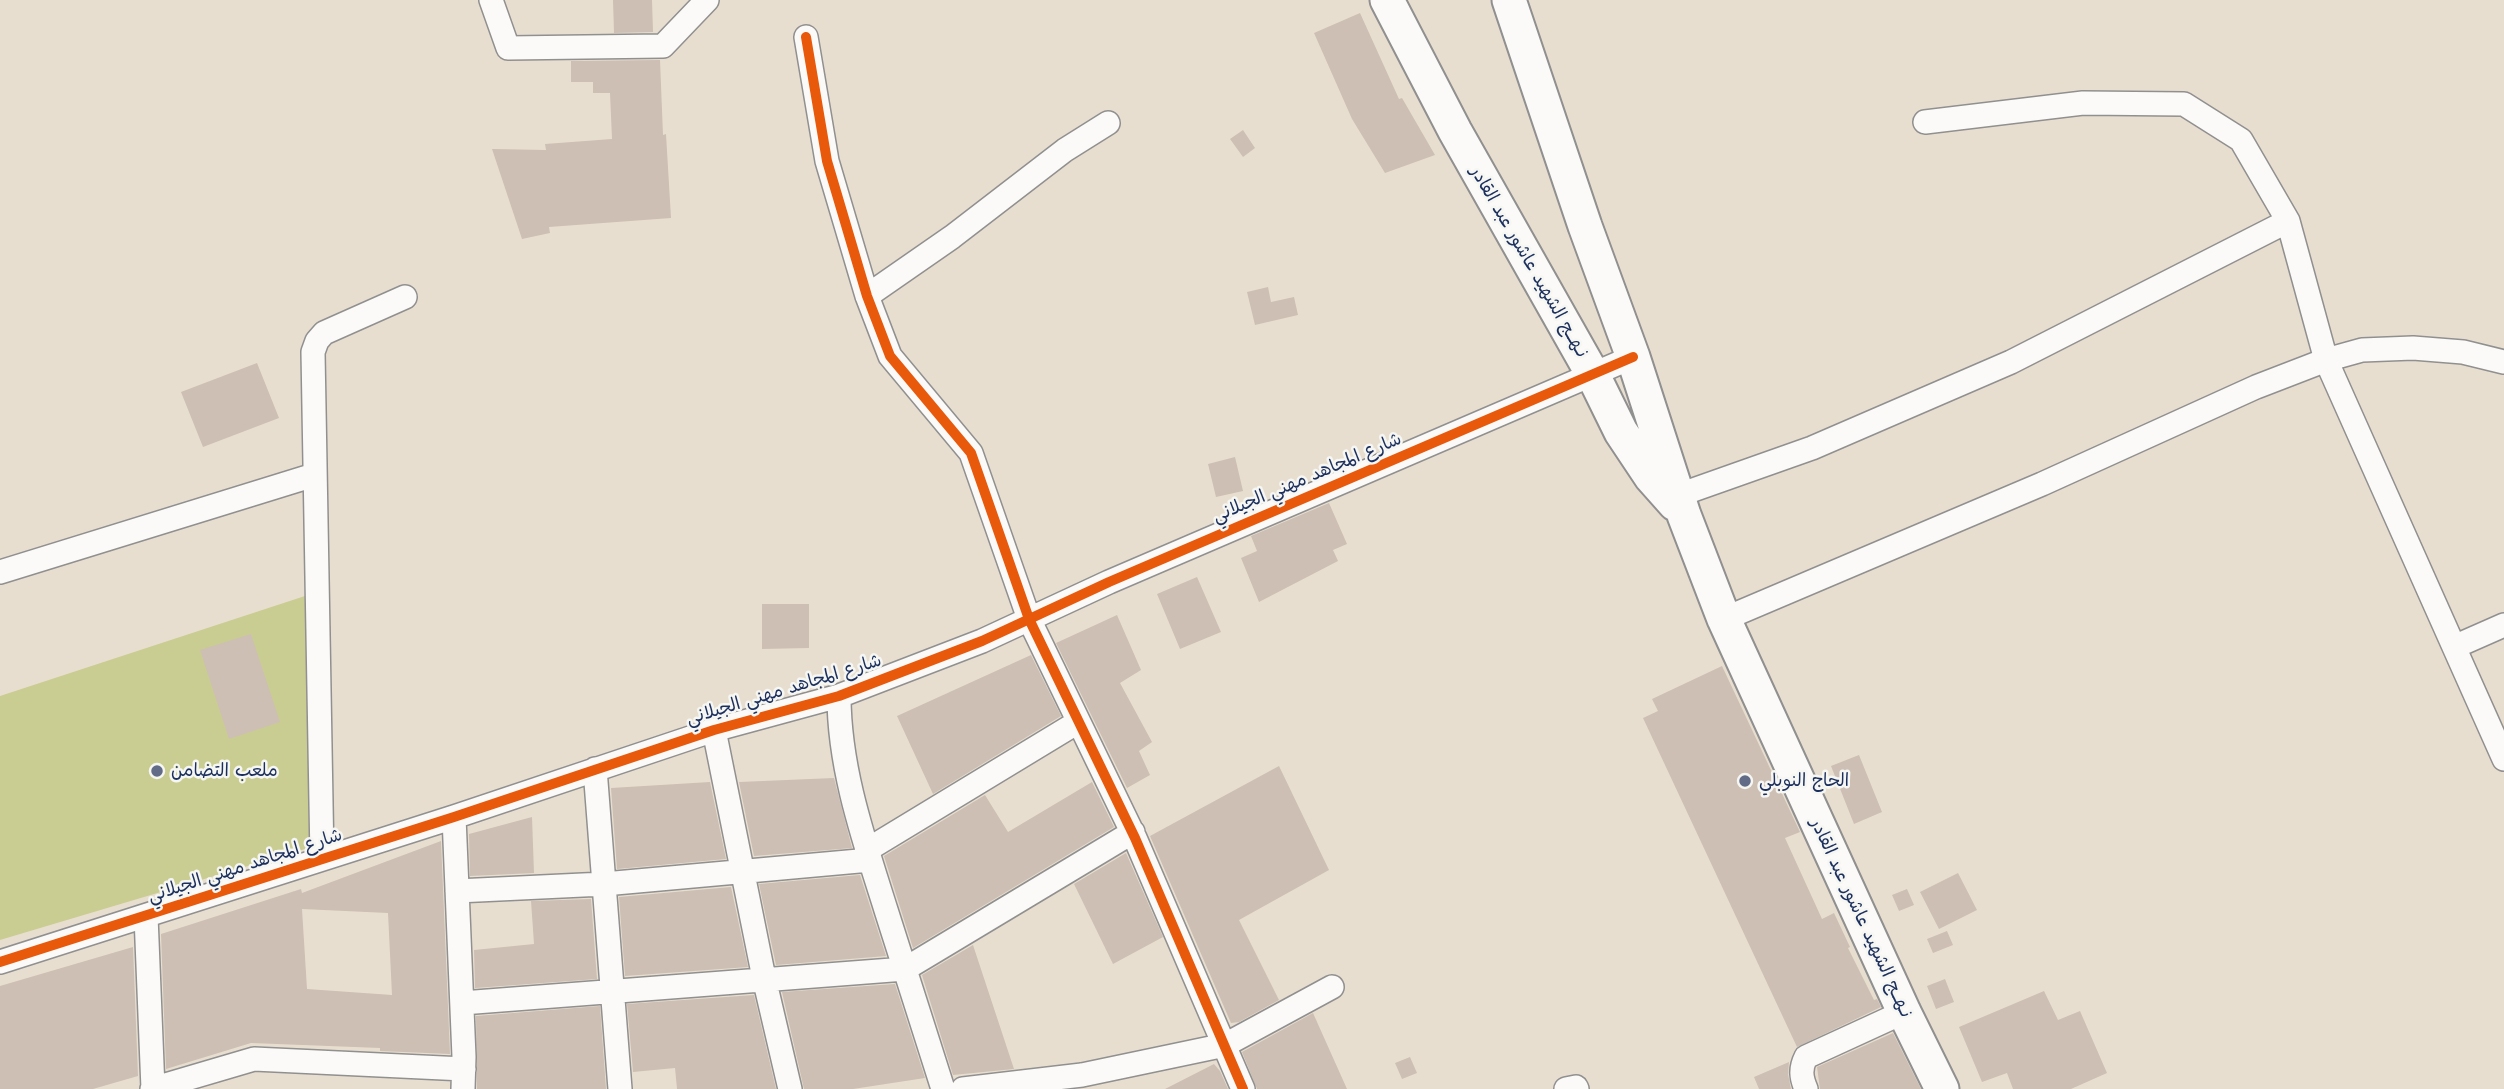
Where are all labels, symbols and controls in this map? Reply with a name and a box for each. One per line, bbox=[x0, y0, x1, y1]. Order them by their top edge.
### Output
street label: نـهــج الشهيد عاشور عبد القادر bbox=[1465, 162, 1593, 362]
street label: شارع المجاهد مهني الجيلاني bbox=[1209, 428, 1405, 528]
street label: شارع المجاهد مهني الجيلاني bbox=[684, 650, 884, 730]
place label: ملعب التضامن bbox=[171, 760, 278, 782]
marker: ملعب التضامن bbox=[149, 763, 165, 779]
place label: الحاج النوبلي bbox=[1759, 770, 1849, 792]
marker: الحاج النوبلي bbox=[1737, 773, 1753, 789]
street label: نـهــج الشهيد عاشور عبد القادر bbox=[1805, 815, 1917, 1021]
street label: شارع المجاهد مهني الجيلاني bbox=[145, 824, 345, 908]

